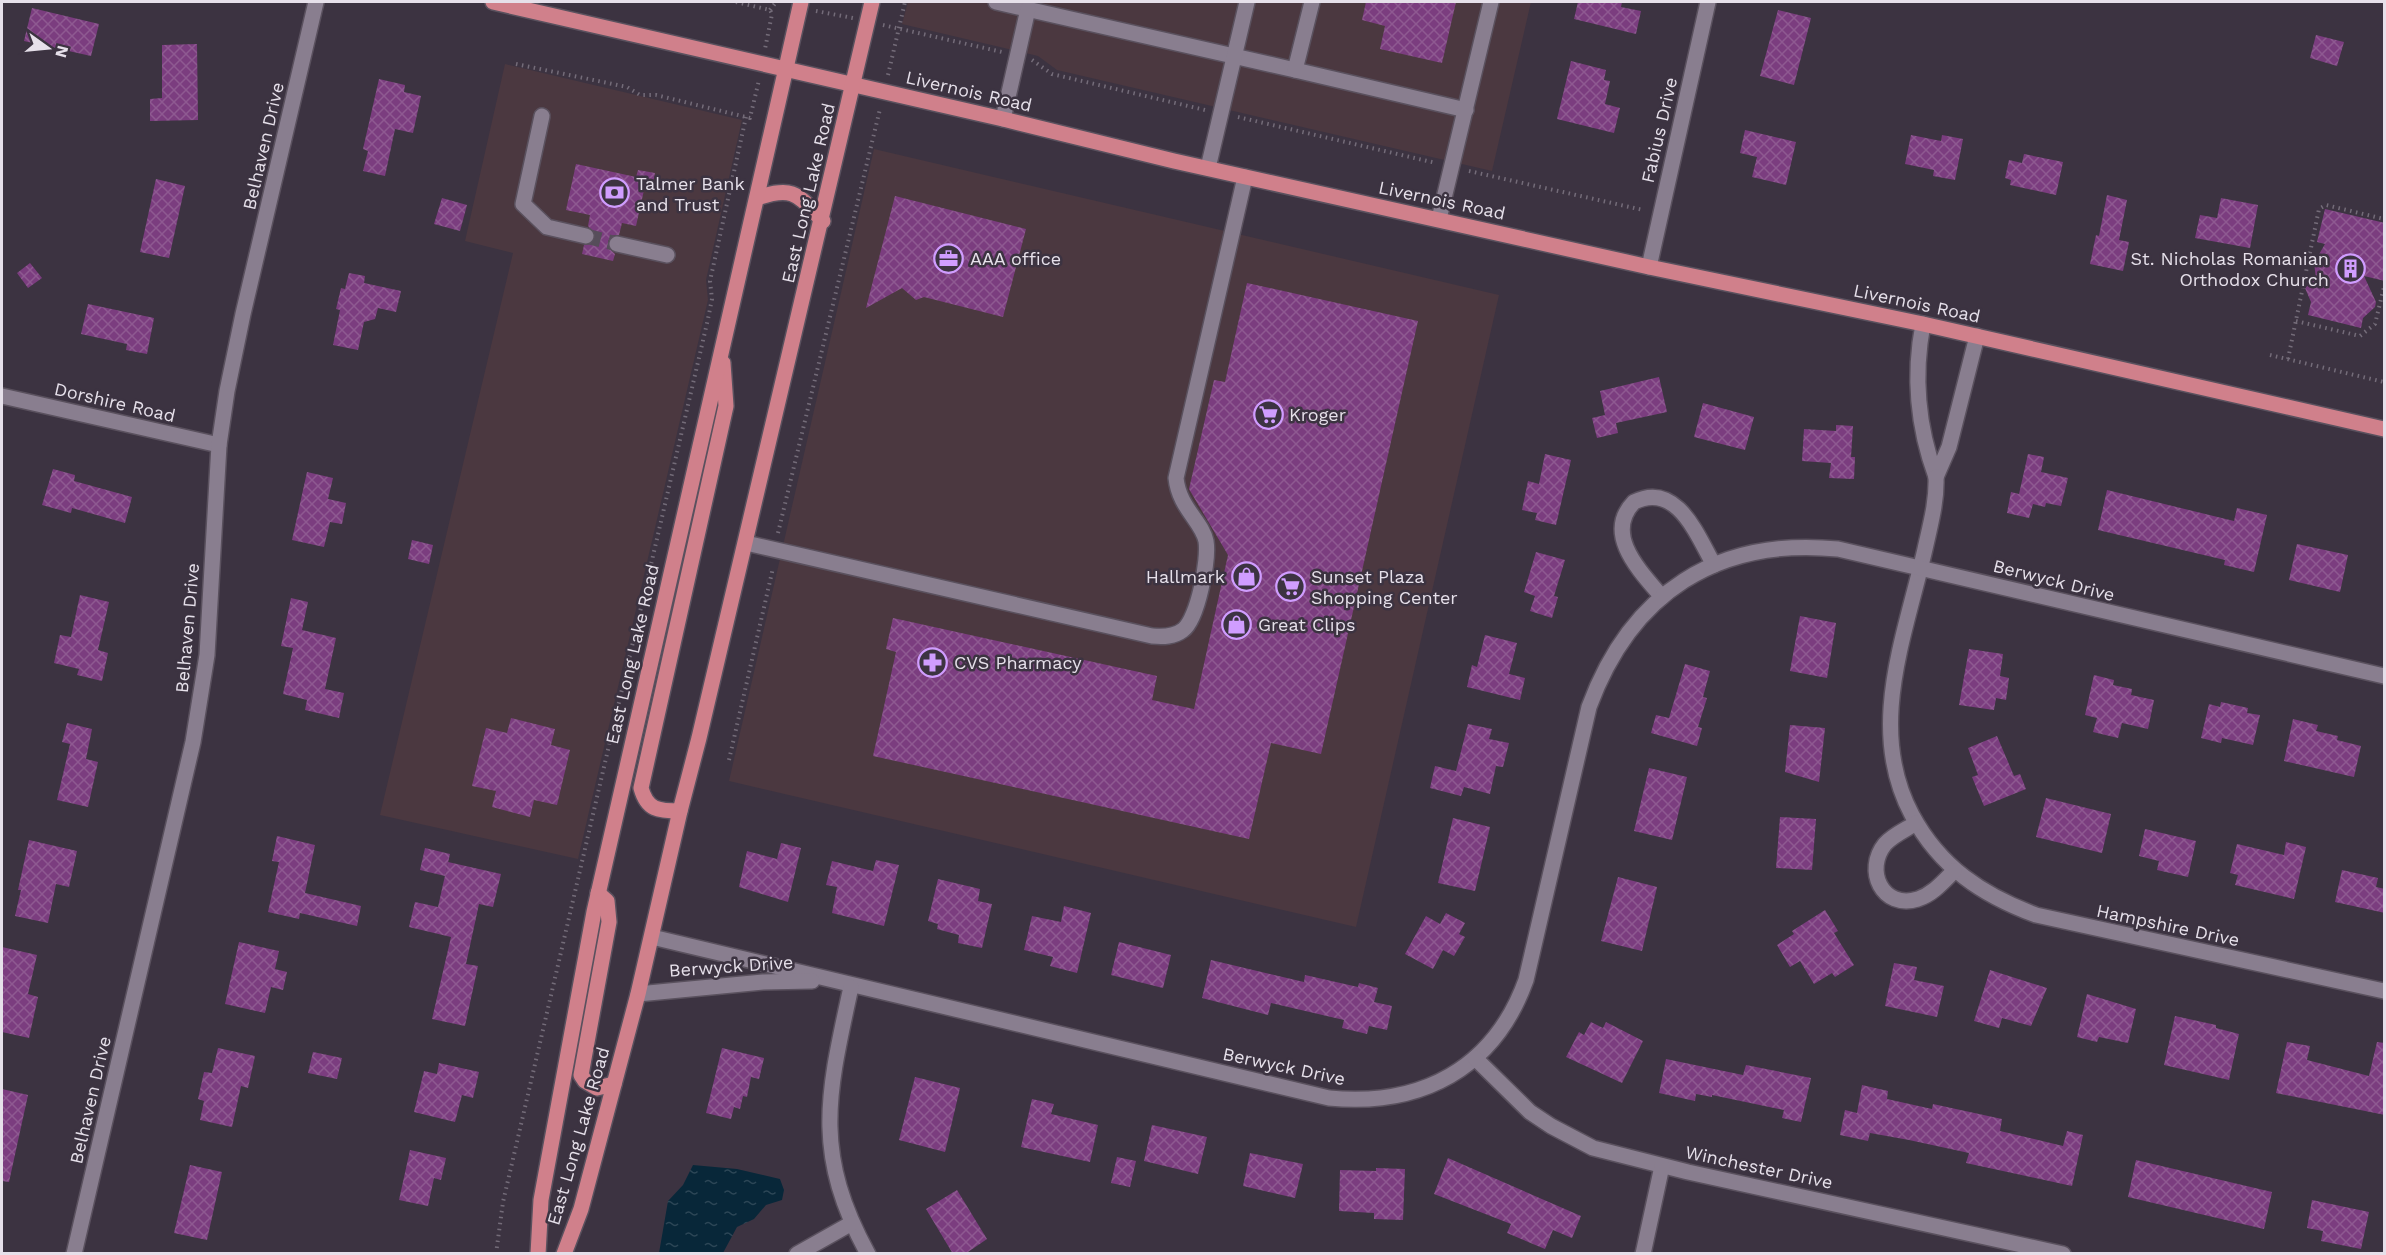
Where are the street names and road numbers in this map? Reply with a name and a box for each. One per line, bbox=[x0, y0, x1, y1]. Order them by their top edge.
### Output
street label: Livernois Road bbox=[904, 66, 1034, 116]
street label: Fabius Drive bbox=[1637, 75, 1681, 185]
street label: Belhaven Drive bbox=[238, 80, 288, 212]
street label: East Long Lake Road bbox=[777, 101, 839, 285]
street label: Livernois Road bbox=[1377, 176, 1507, 224]
street label: Livernois Road bbox=[1852, 279, 1982, 327]
street label: Dorshire Road bbox=[52, 378, 178, 426]
street label: Berwyck Drive bbox=[1991, 555, 2117, 605]
street label: Belhaven Drive bbox=[171, 562, 203, 694]
street label: East Long Lake Road bbox=[601, 562, 663, 746]
street label: Hampshire Drive bbox=[2095, 900, 2241, 950]
street label: Berwyck Drive bbox=[668, 951, 794, 981]
street label: Belhaven Drive bbox=[65, 1034, 115, 1166]
street label: Berwyck Drive bbox=[1221, 1043, 1347, 1089]
street label: East Long Lake Road bbox=[543, 1045, 613, 1227]
street label: Winchester Drive bbox=[1683, 1141, 1835, 1193]

